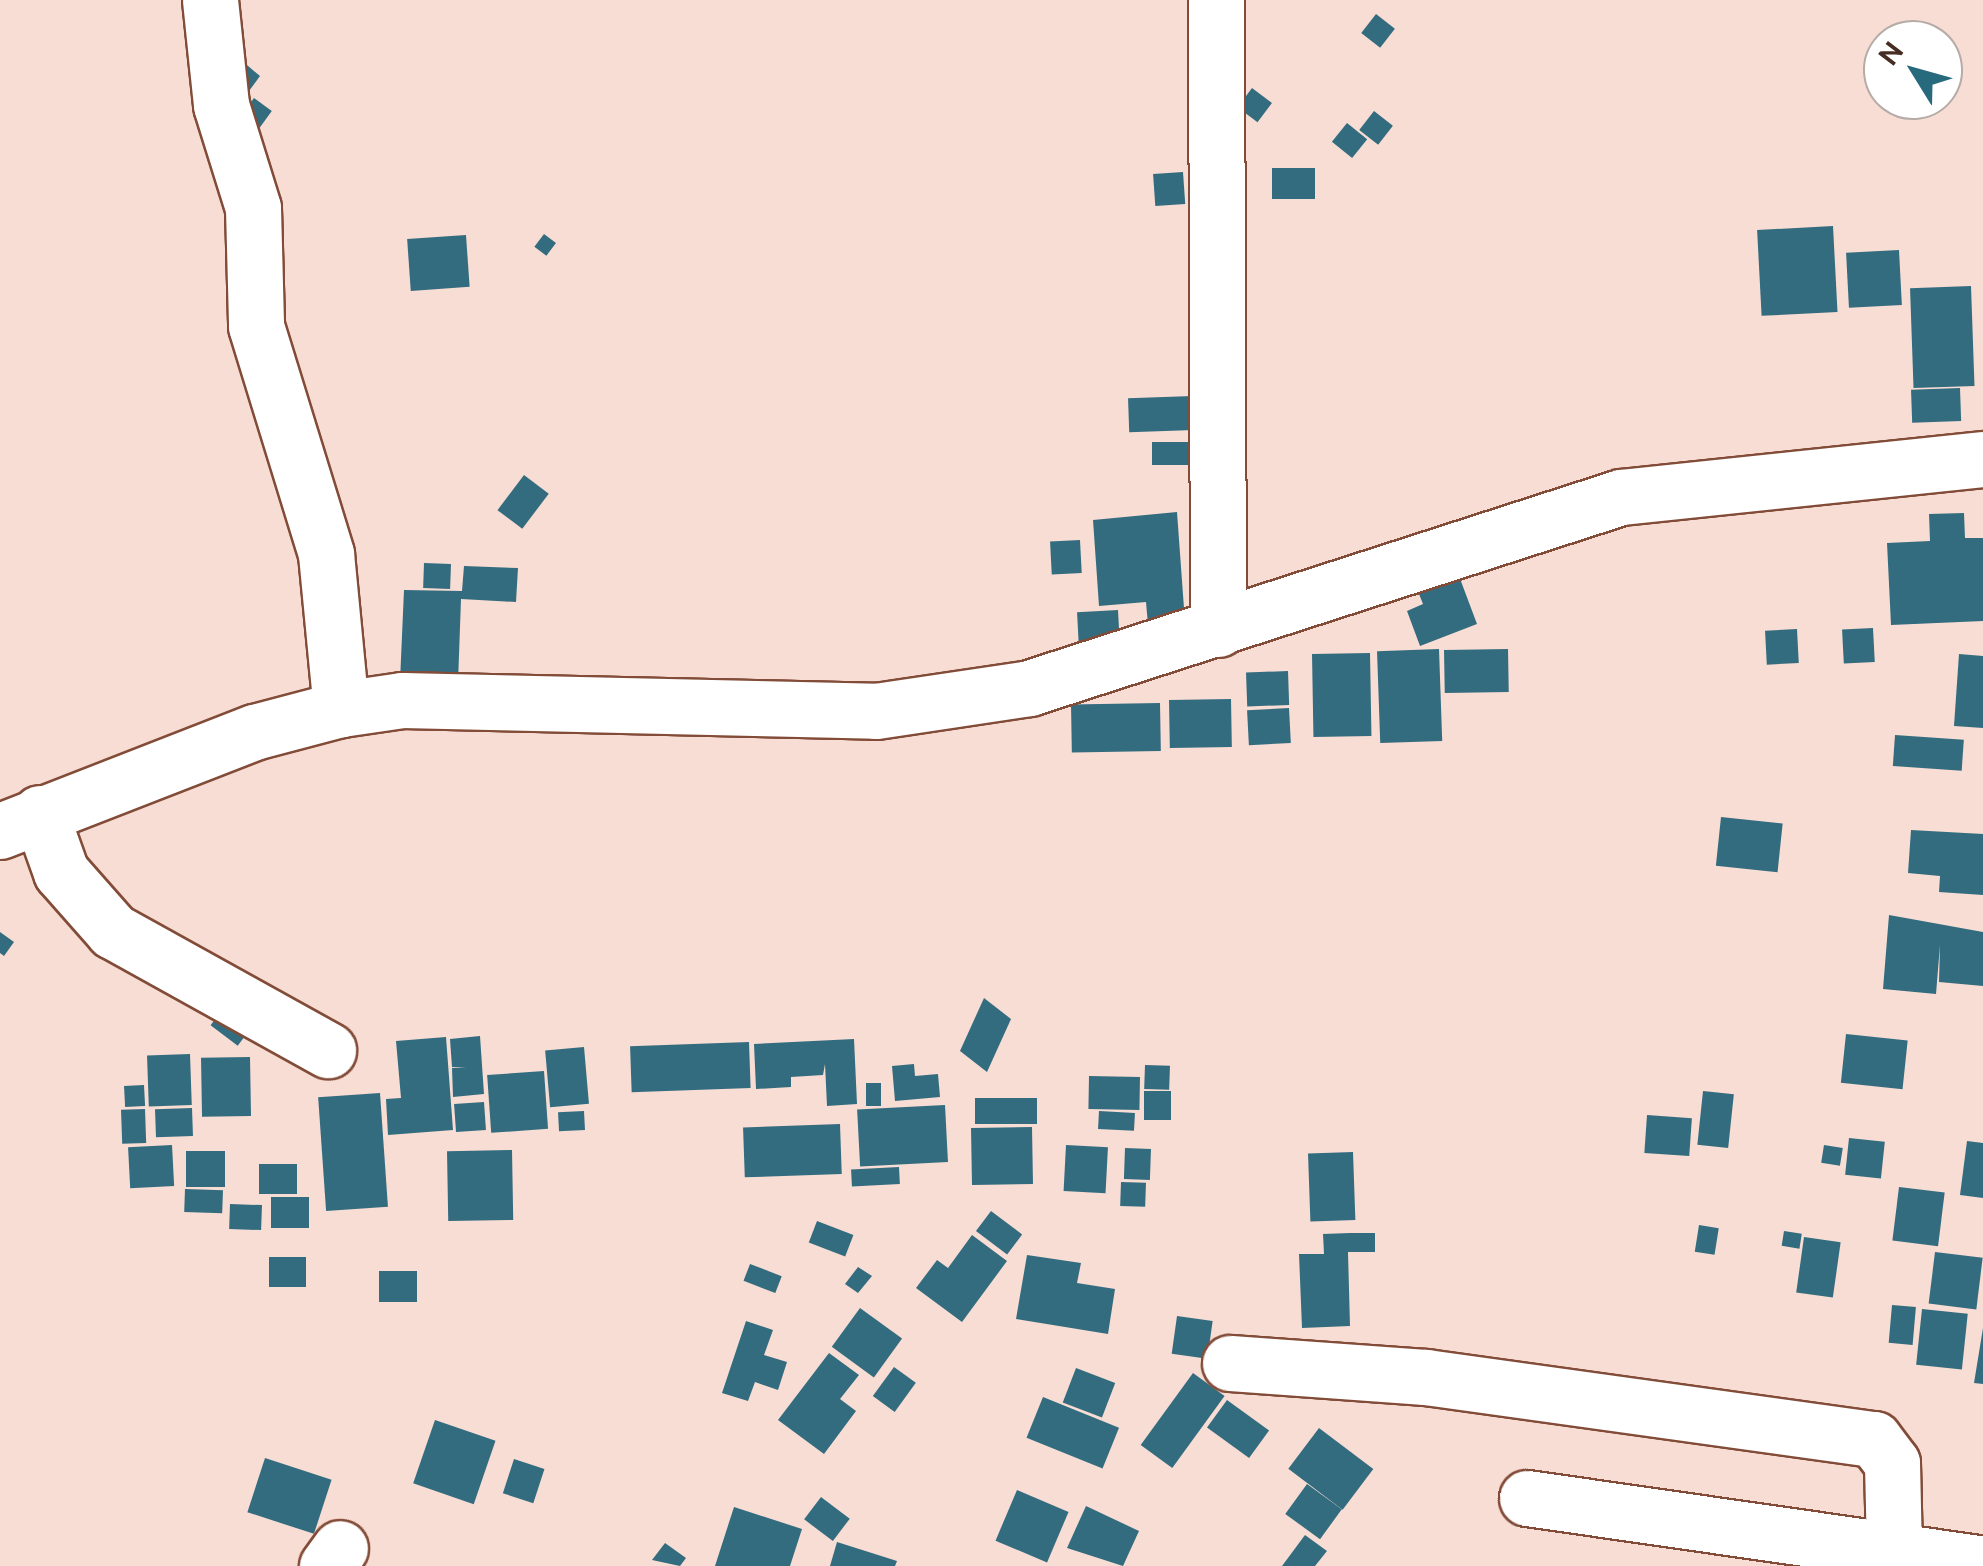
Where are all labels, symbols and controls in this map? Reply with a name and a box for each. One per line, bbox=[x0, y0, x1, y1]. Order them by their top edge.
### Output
north arrow bbox=[1863, 20, 1963, 120]
text: N bbox=[1872, 35, 1909, 71]

